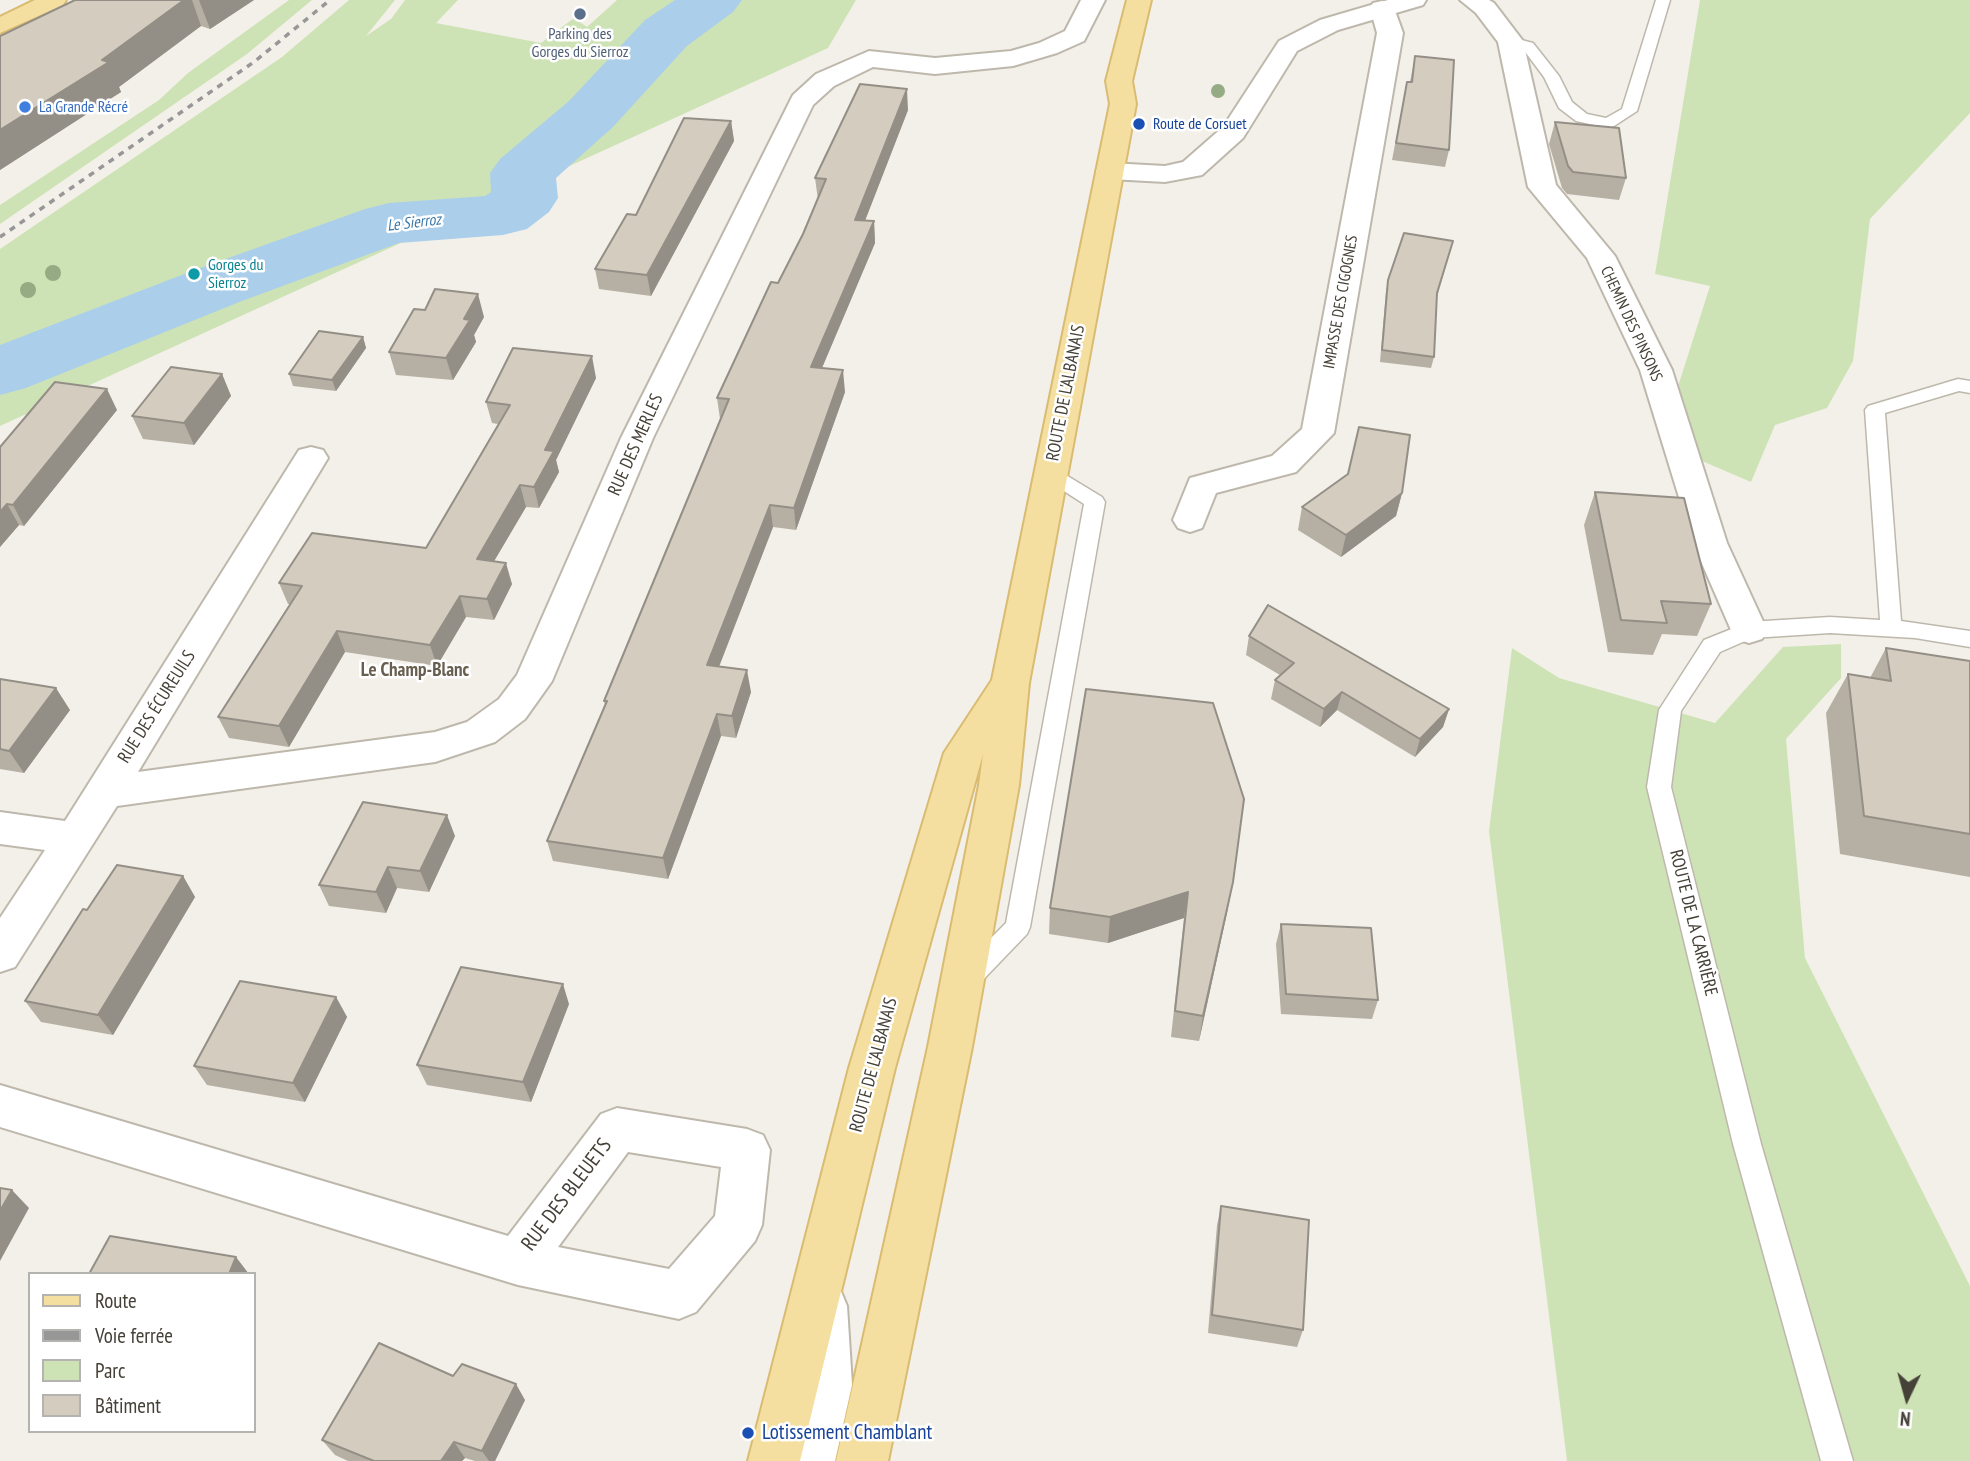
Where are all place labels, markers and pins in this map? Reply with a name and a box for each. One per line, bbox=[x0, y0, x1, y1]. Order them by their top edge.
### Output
marker: Parking des Gorges du Sierroz bbox=[572, 6, 588, 22]
place label: Parking des Gorges du Sierroz bbox=[532, 24, 628, 62]
place label: La Grande Récré bbox=[39, 97, 128, 117]
marker: La Grande Récré bbox=[17, 99, 33, 115]
place label: Route de Corsuet bbox=[1153, 114, 1247, 134]
marker: Route de Corsuet bbox=[1131, 116, 1147, 132]
place label: Gorges du Sierroz bbox=[208, 255, 263, 293]
marker: Gorges du Sierroz bbox=[186, 266, 202, 282]
place label: Lotissement Chamblant bbox=[762, 1420, 932, 1446]
marker: Lotissement Chamblant bbox=[740, 1425, 756, 1441]

